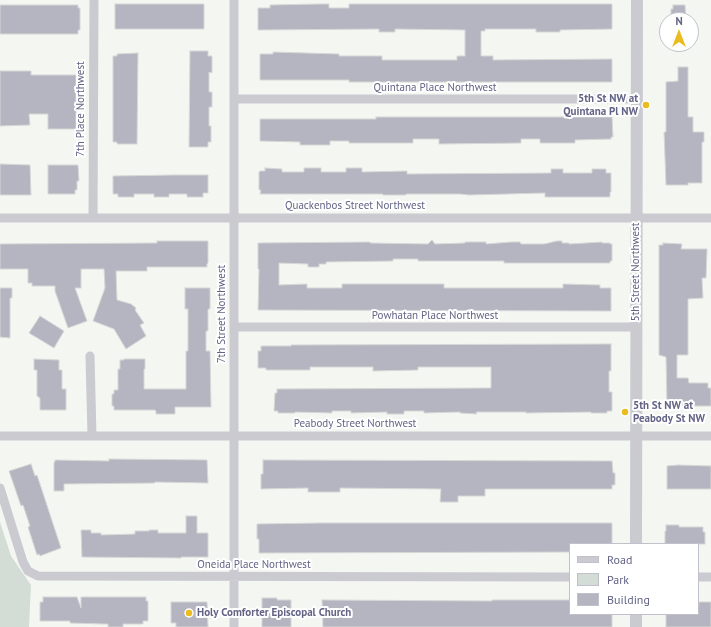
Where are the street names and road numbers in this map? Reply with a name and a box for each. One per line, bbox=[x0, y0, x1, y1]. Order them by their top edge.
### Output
street label: 7th Place Northwest bbox=[74, 61, 88, 157]
street label: Quintana Place Northwest bbox=[373, 81, 497, 95]
street label: Quackenbos Street Northwest bbox=[285, 199, 425, 213]
street label: 5th Street Northwest bbox=[629, 223, 643, 321]
street label: 7th Street Northwest bbox=[215, 265, 229, 363]
street label: Powhatan Place Northwest bbox=[372, 309, 498, 323]
street label: Peabody Street Northwest bbox=[294, 417, 416, 431]
street label: Oneida Place Northwest bbox=[197, 558, 311, 572]

